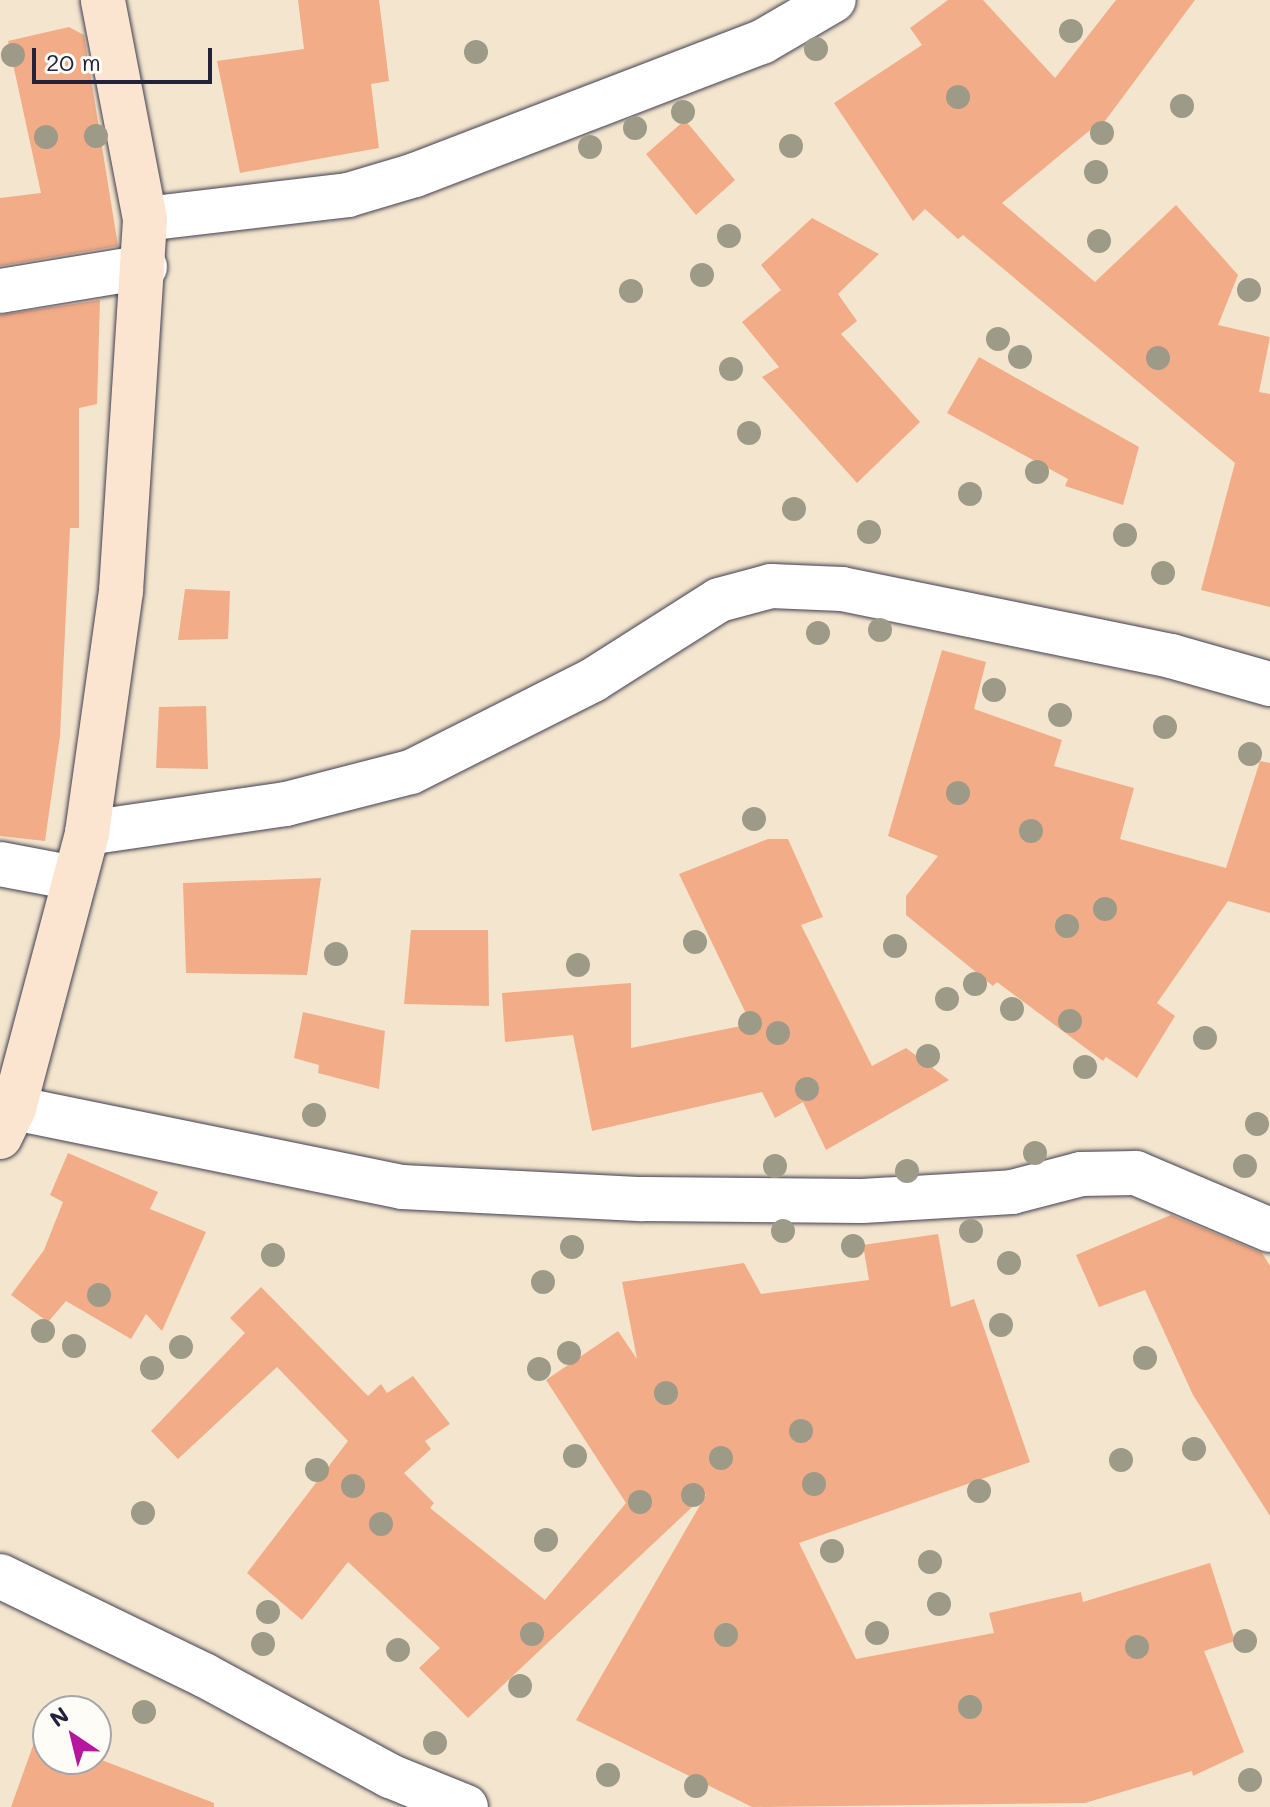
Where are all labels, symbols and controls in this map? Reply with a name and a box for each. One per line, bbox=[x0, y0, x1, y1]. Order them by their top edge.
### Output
scale bar bbox=[36, 32, 216, 82]
text: 20 m bbox=[46, 46, 101, 77]
north arrow bbox=[32, 1695, 112, 1775]
text: N bbox=[44, 1700, 74, 1733]

